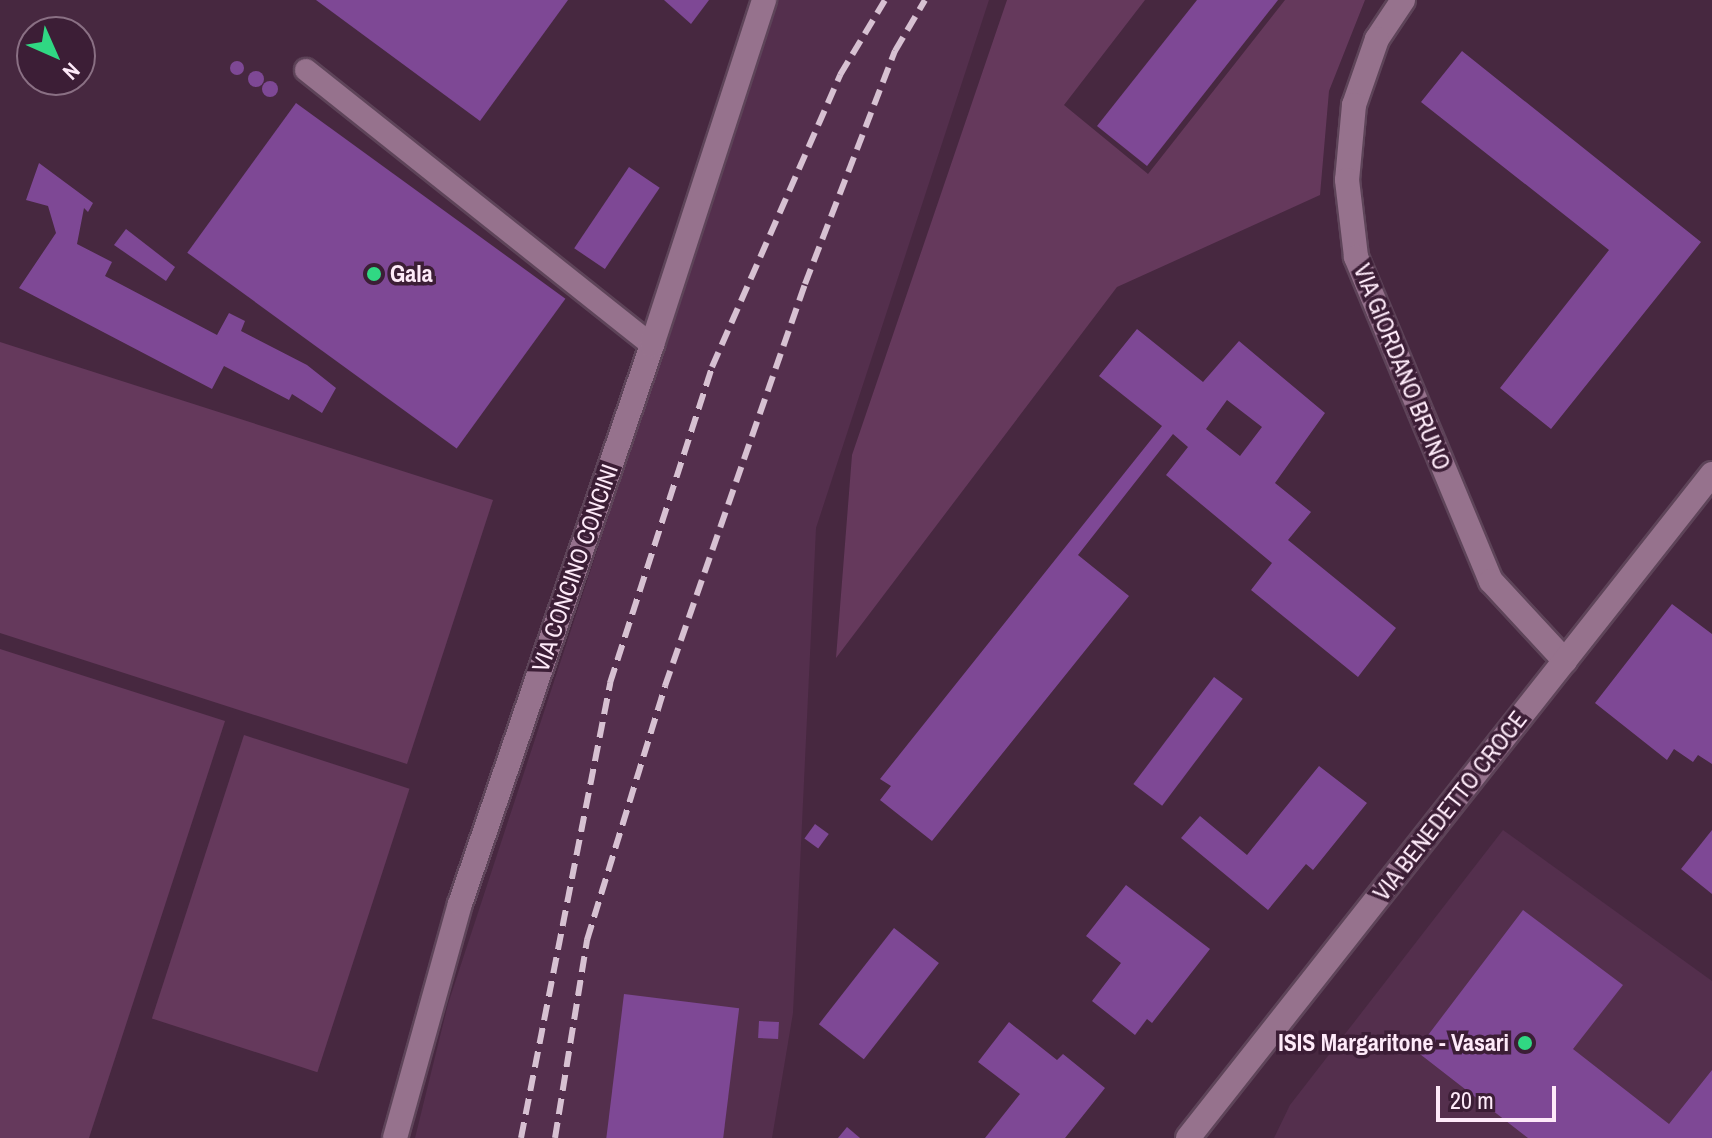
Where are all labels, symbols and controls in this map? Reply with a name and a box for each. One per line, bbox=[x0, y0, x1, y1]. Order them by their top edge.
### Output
north arrow bbox=[16, 16, 96, 96]
text: N bbox=[56, 56, 87, 87]
street label: VIA GIORDANO BRUNO bbox=[1347, 259, 1457, 475]
place label: Gala bbox=[390, 260, 433, 288]
marker: Gala bbox=[365, 265, 383, 283]
street label: VIA CONCINO CONCINI bbox=[526, 460, 624, 676]
street label: VIA BENEDETTO CROCE bbox=[1367, 705, 1533, 907]
place label: ISIS Margaritone - Vasari bbox=[1278, 1029, 1509, 1057]
marker: ISIS Margaritone - Vasari bbox=[1516, 1034, 1534, 1052]
scale bar bbox=[1440, 1070, 1560, 1120]
text: 20 m bbox=[1450, 1084, 1494, 1116]

